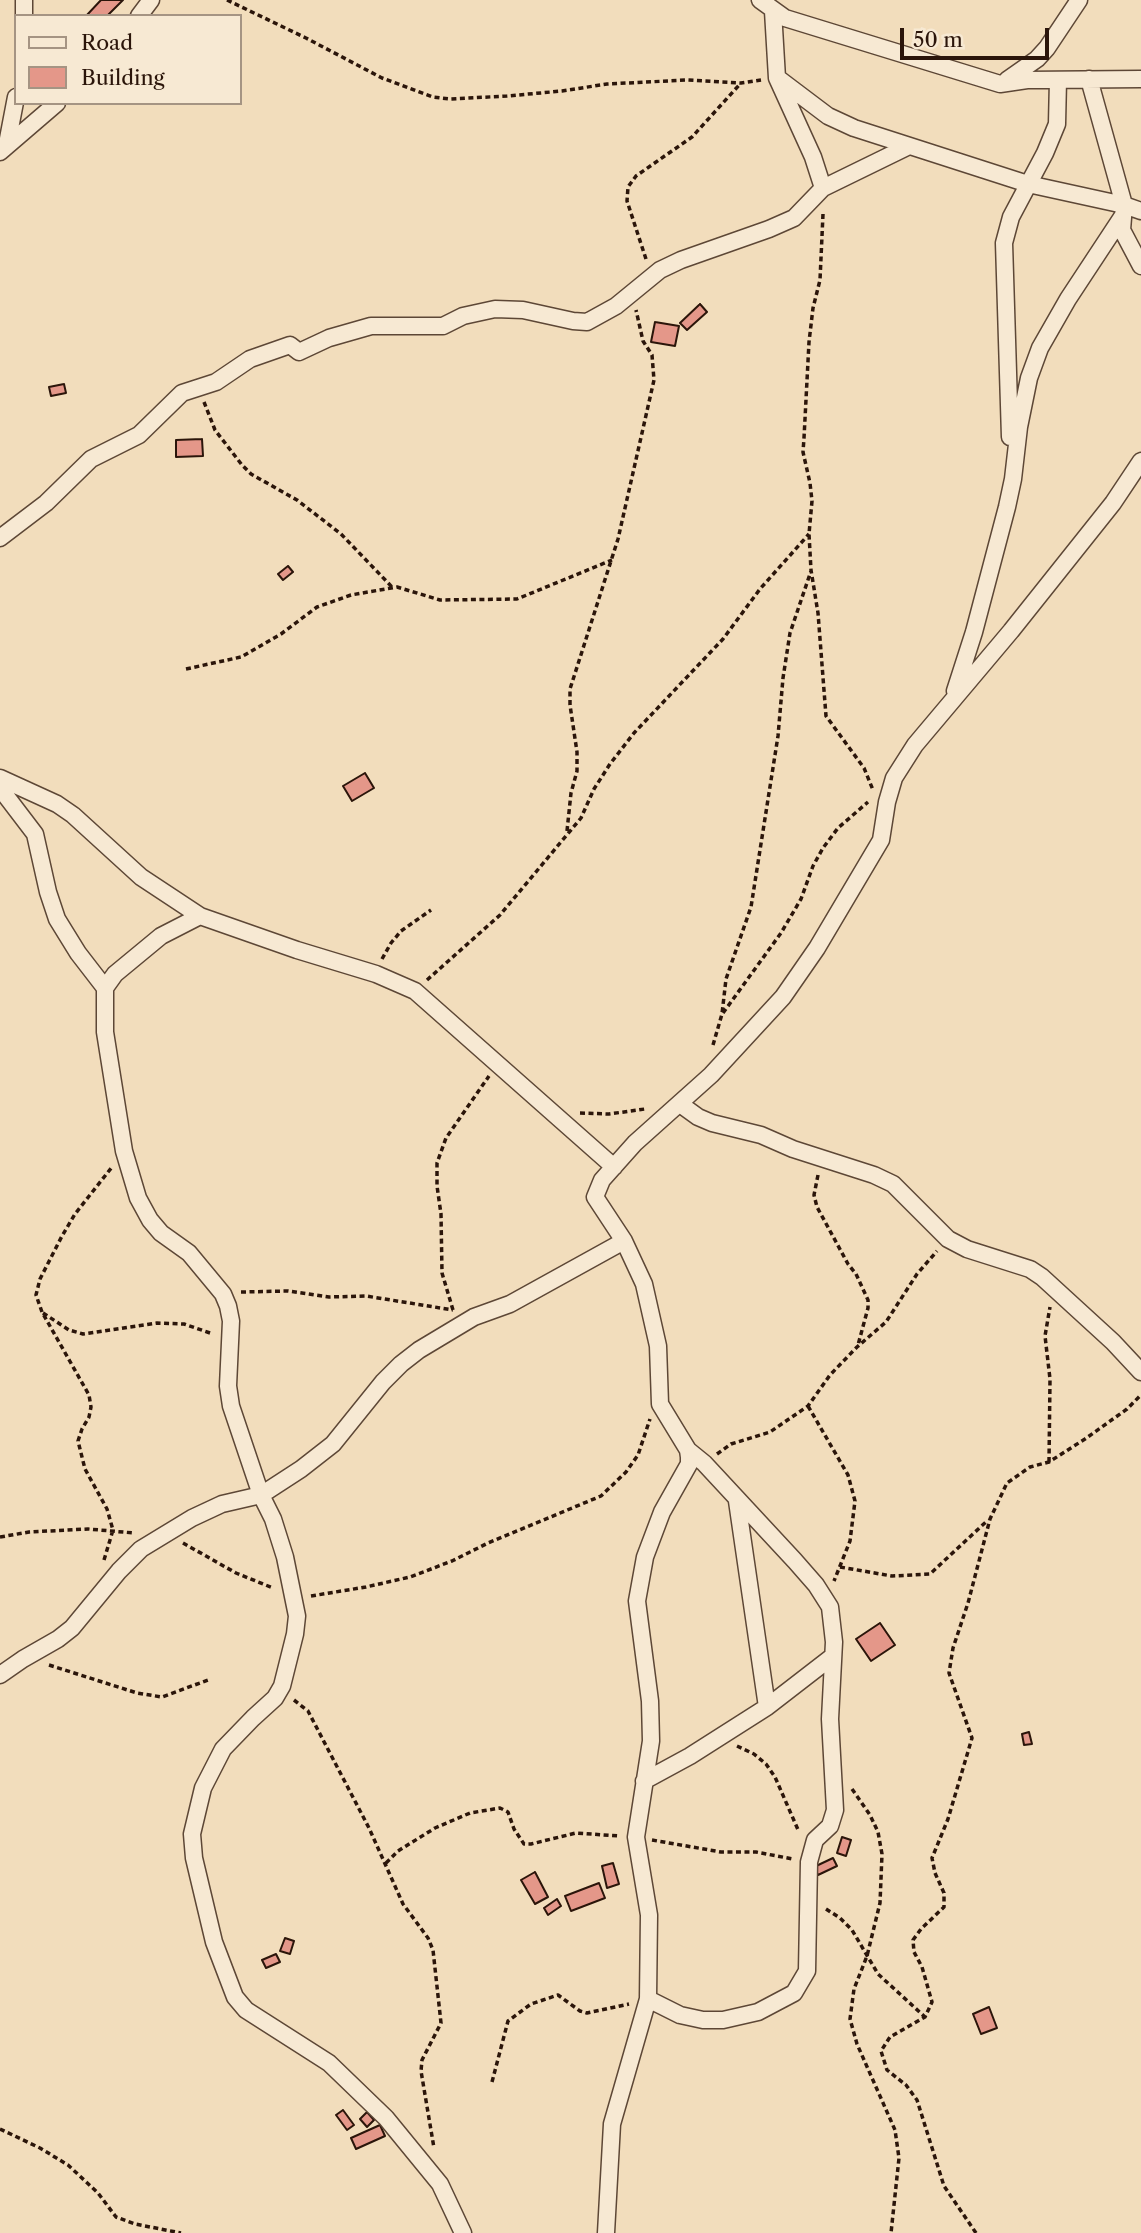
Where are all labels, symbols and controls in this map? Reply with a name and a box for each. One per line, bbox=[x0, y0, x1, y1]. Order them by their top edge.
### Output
legend bbox=[14, 14, 242, 105]
scale bar bbox=[903, 14, 1052, 58]
text: 50 m bbox=[913, 27, 963, 52]
text: Road bbox=[81, 30, 133, 55]
text: Building bbox=[81, 65, 165, 90]

